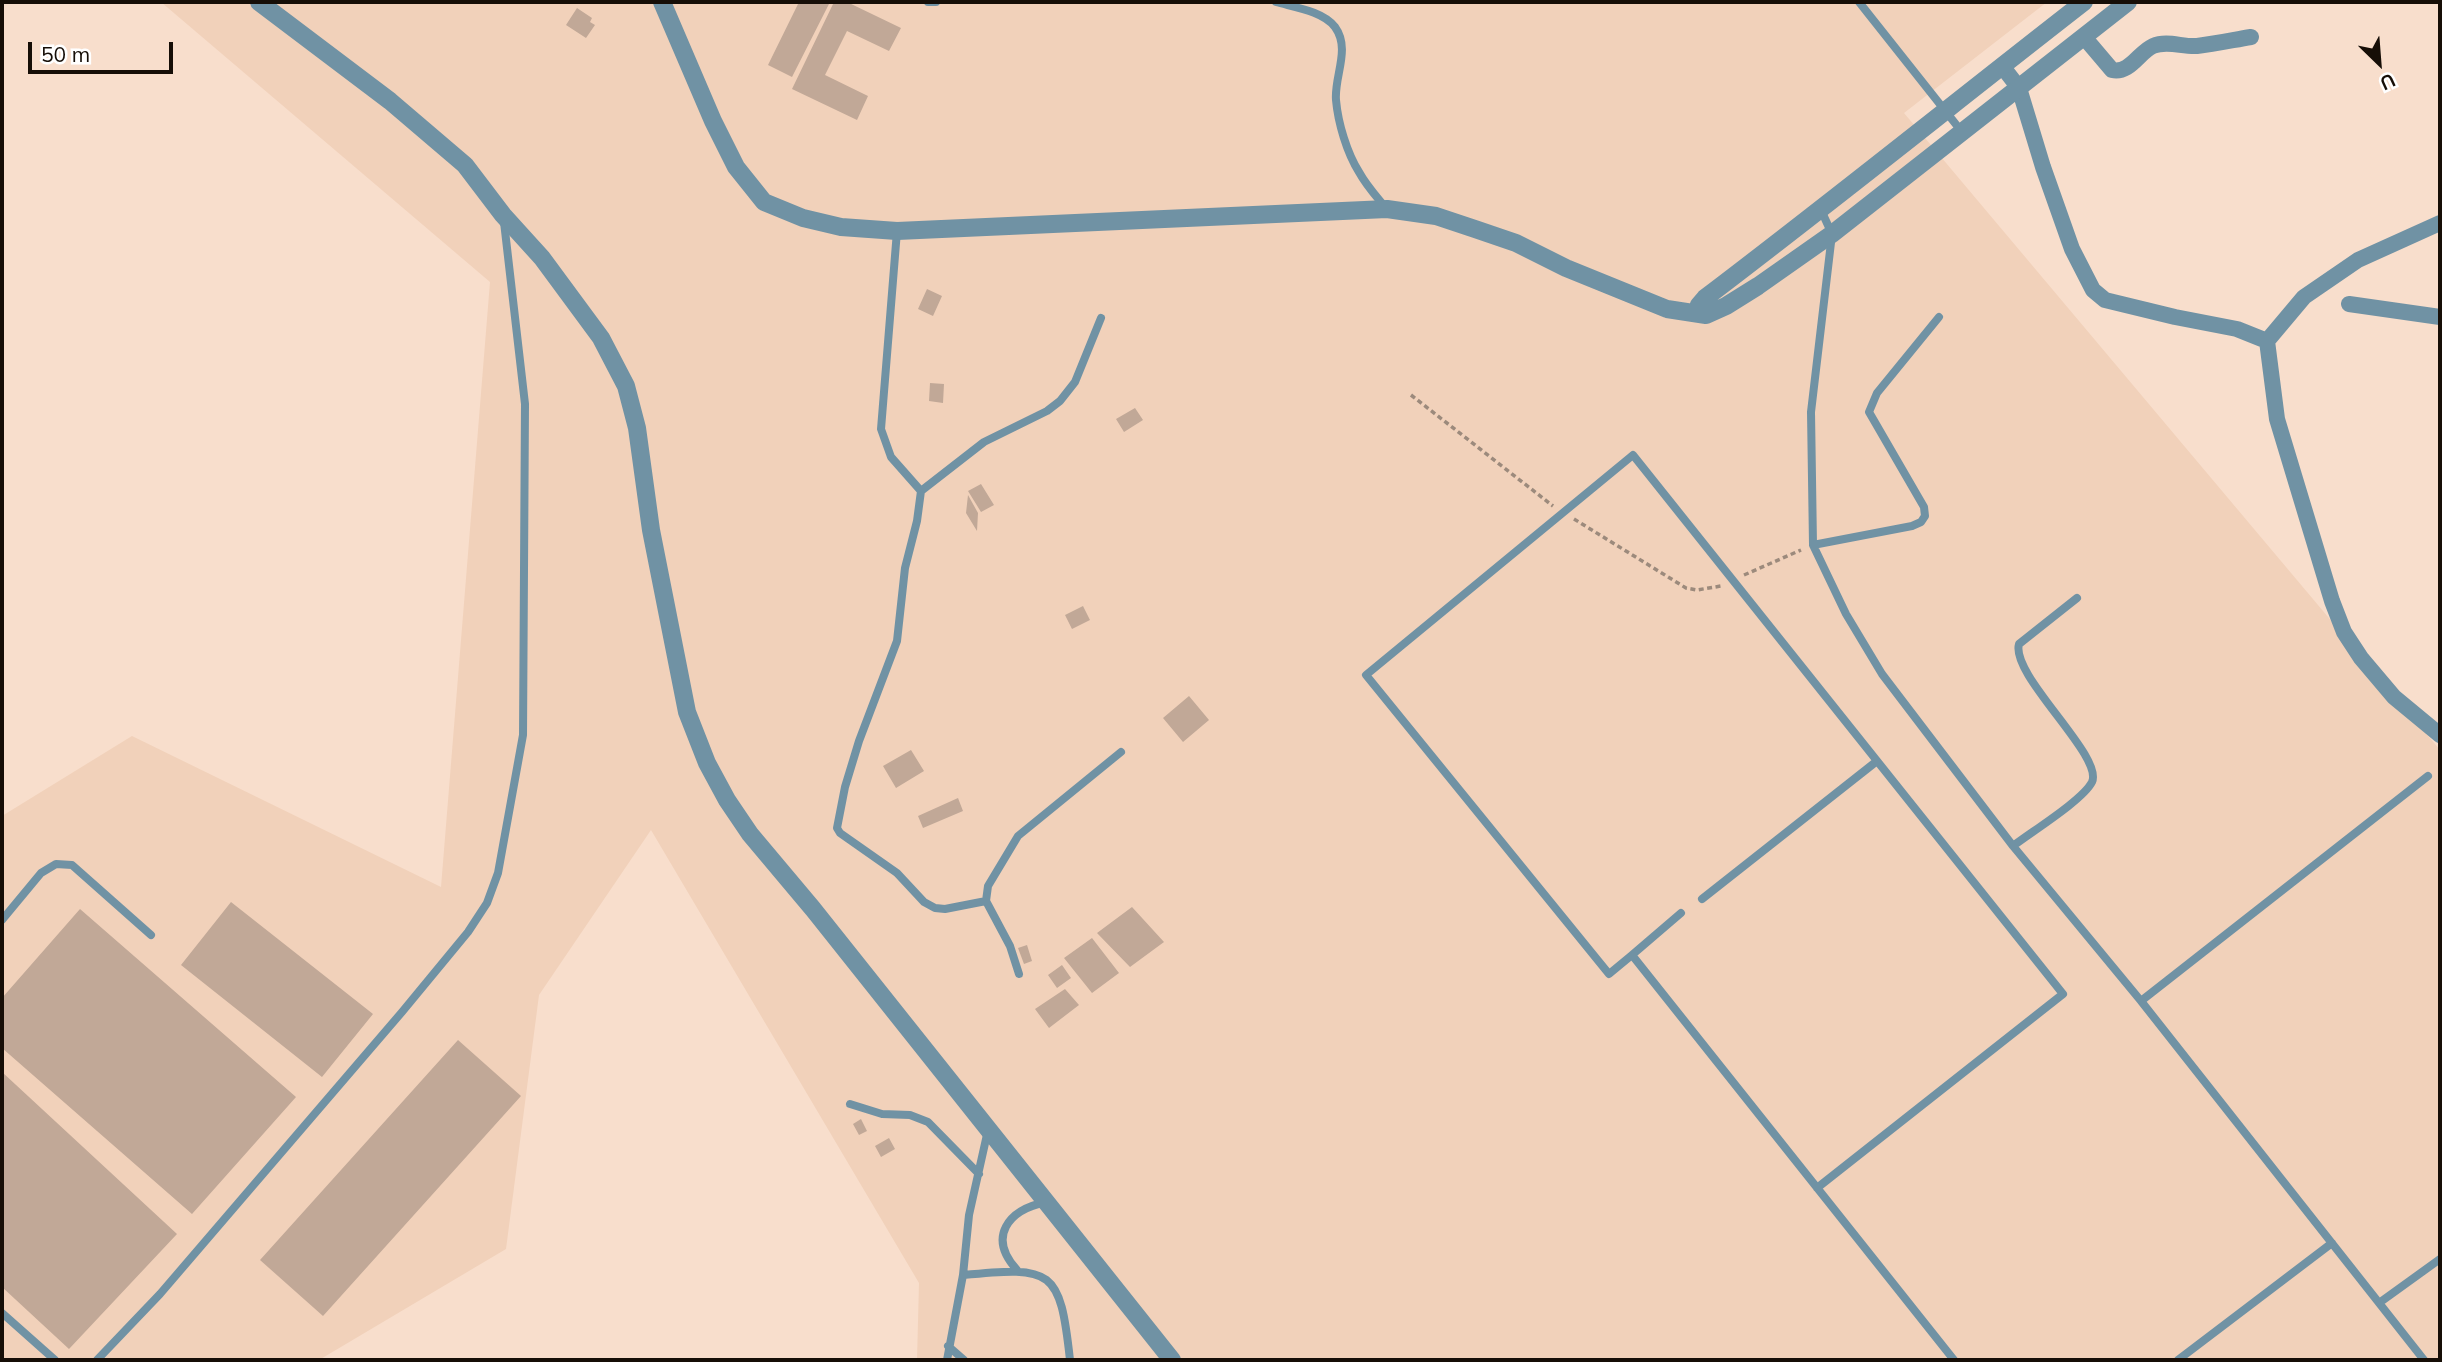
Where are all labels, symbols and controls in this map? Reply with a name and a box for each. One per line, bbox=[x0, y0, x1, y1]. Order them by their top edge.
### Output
scale bar bbox=[32, 28, 177, 72]
north arrow bbox=[2344, 28, 2414, 98]
text: 50 m bbox=[41, 41, 90, 67]
text: U bbox=[2376, 68, 2399, 96]

